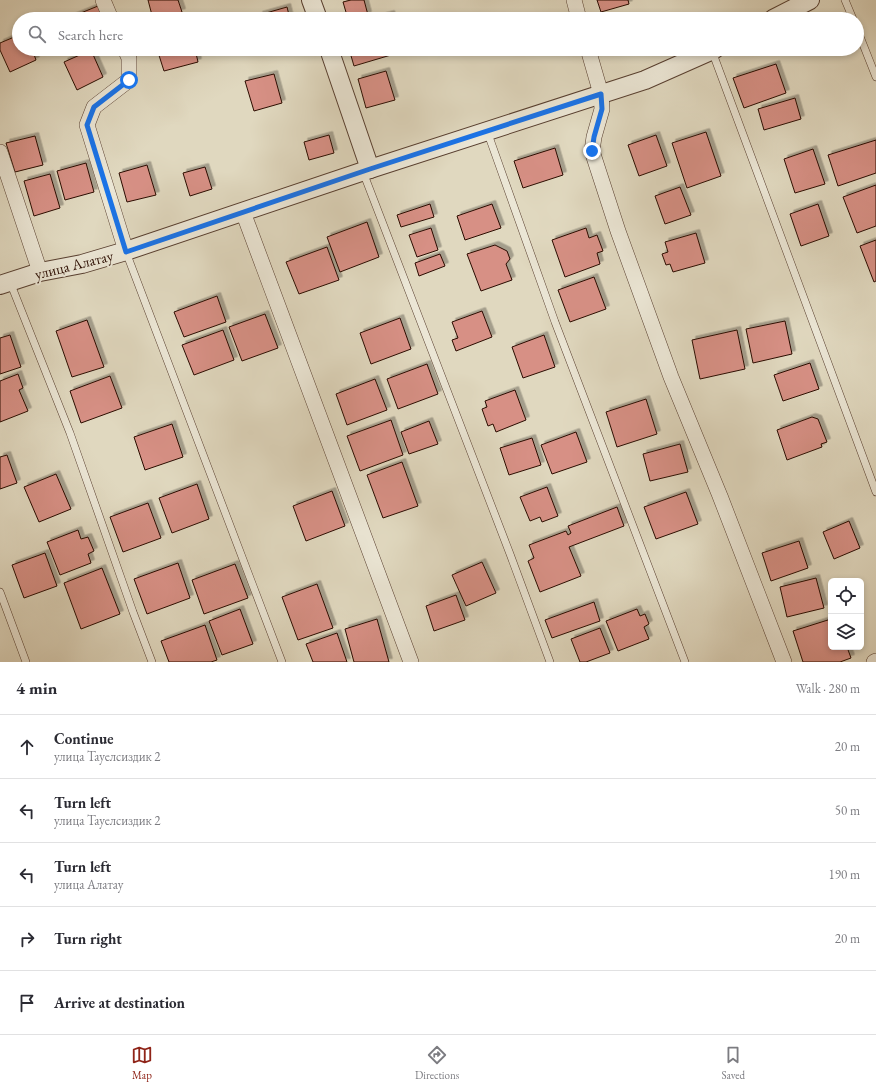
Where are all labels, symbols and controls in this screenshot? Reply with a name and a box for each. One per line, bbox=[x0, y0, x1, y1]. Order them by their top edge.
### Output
search box bbox=[12, 12, 864, 56]
icon: search bbox=[26, 23, 48, 45]
text: Search here bbox=[58, 25, 123, 44]
route start bbox=[120, 71, 138, 89]
route end bbox=[583, 142, 601, 160]
street label: улица Алатау bbox=[33, 245, 115, 283]
map controls bbox=[828, 578, 864, 650]
button: locate bbox=[828, 578, 864, 614]
button: layers bbox=[828, 614, 864, 650]
text: 4 min bbox=[16, 677, 57, 699]
text: Walk · 280 m bbox=[796, 680, 860, 697]
text: Continue bbox=[54, 729, 114, 748]
icon: ahead bbox=[16, 736, 38, 758]
text: 20 m bbox=[835, 738, 860, 755]
text: улица Тауелсиздик 2 bbox=[54, 748, 161, 765]
text: Turn left bbox=[54, 793, 111, 812]
icon: left bbox=[16, 800, 38, 822]
text: 50 m bbox=[835, 802, 860, 819]
text: улица Тауелсиздик 2 bbox=[54, 812, 161, 829]
text: Turn left bbox=[54, 857, 111, 876]
icon: left bbox=[16, 864, 38, 886]
text: 190 m bbox=[829, 866, 860, 883]
text: улица Алатау bbox=[54, 876, 123, 893]
icon: right bbox=[16, 928, 38, 950]
text: Turn right bbox=[54, 929, 122, 948]
text: 20 m bbox=[835, 930, 860, 947]
icon: arrive bbox=[16, 992, 38, 1014]
text: Arrive at destination bbox=[54, 993, 185, 1012]
tab: Map bbox=[131, 1044, 153, 1082]
tab: Directions bbox=[415, 1044, 459, 1082]
tab: Saved bbox=[721, 1044, 745, 1082]

